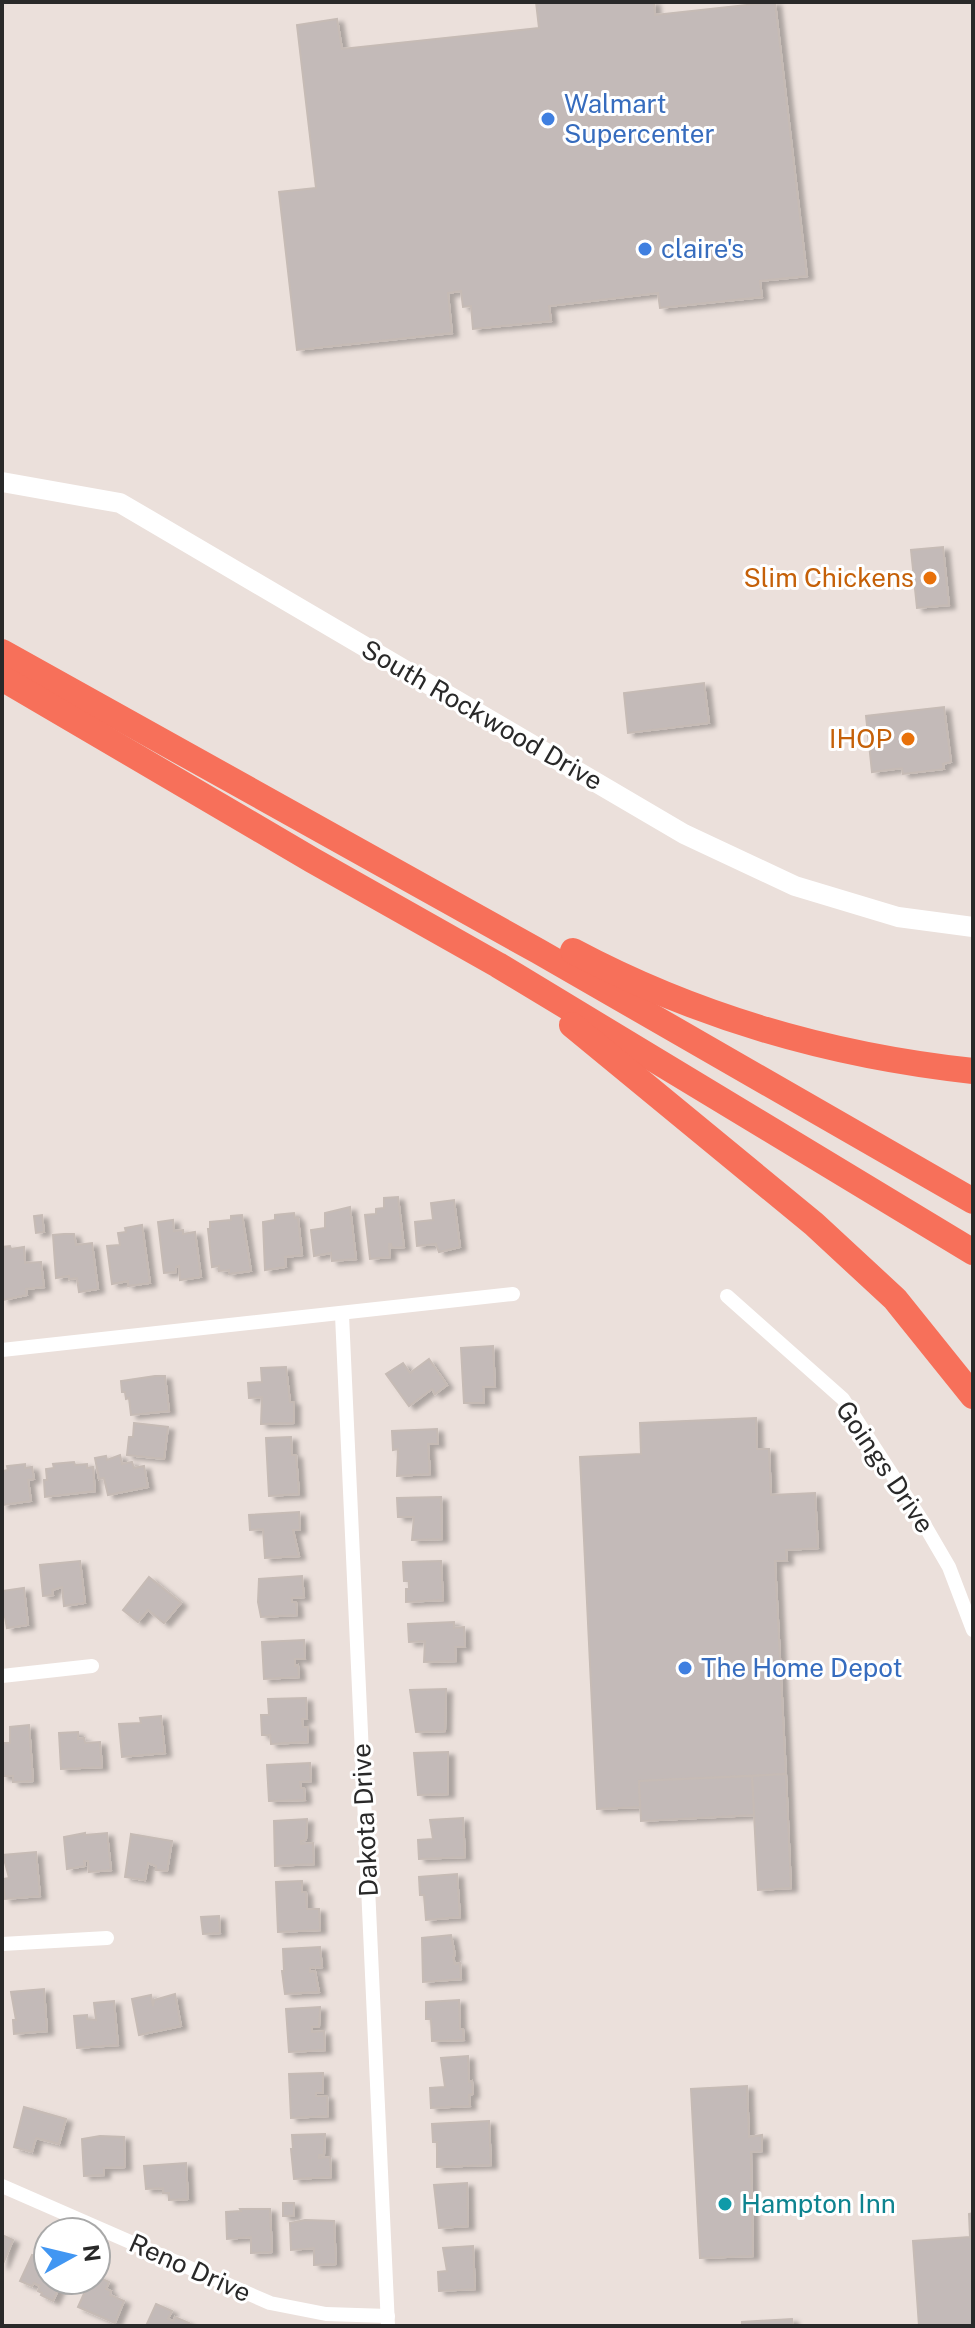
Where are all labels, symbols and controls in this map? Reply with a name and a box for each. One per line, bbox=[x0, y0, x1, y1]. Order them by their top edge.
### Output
place label: Walmart Supercenter bbox=[564, 88, 715, 149]
marker: Walmart Supercenter bbox=[539, 110, 557, 128]
place label: claire's bbox=[661, 233, 744, 264]
marker: claire's bbox=[636, 240, 654, 258]
place label: Slim Chickens bbox=[743, 562, 914, 593]
marker: Slim Chickens bbox=[921, 569, 939, 587]
street label: South Rockwood Drive bbox=[356, 633, 608, 796]
place label: IHOP bbox=[829, 723, 892, 754]
marker: IHOP bbox=[899, 730, 917, 748]
street label: Goings Drive bbox=[830, 1395, 941, 1539]
place label: The Home Depot bbox=[701, 1652, 903, 1683]
marker: The Home Depot bbox=[676, 1659, 694, 1677]
street label: Dakota Drive bbox=[345, 1743, 384, 1897]
place label: Hampton Inn bbox=[741, 2188, 896, 2219]
marker: Hampton Inn bbox=[716, 2195, 734, 2213]
north arrow bbox=[32, 2216, 112, 2296]
street label: Reno Drive bbox=[125, 2227, 256, 2308]
text: N bbox=[78, 2243, 106, 2264]

